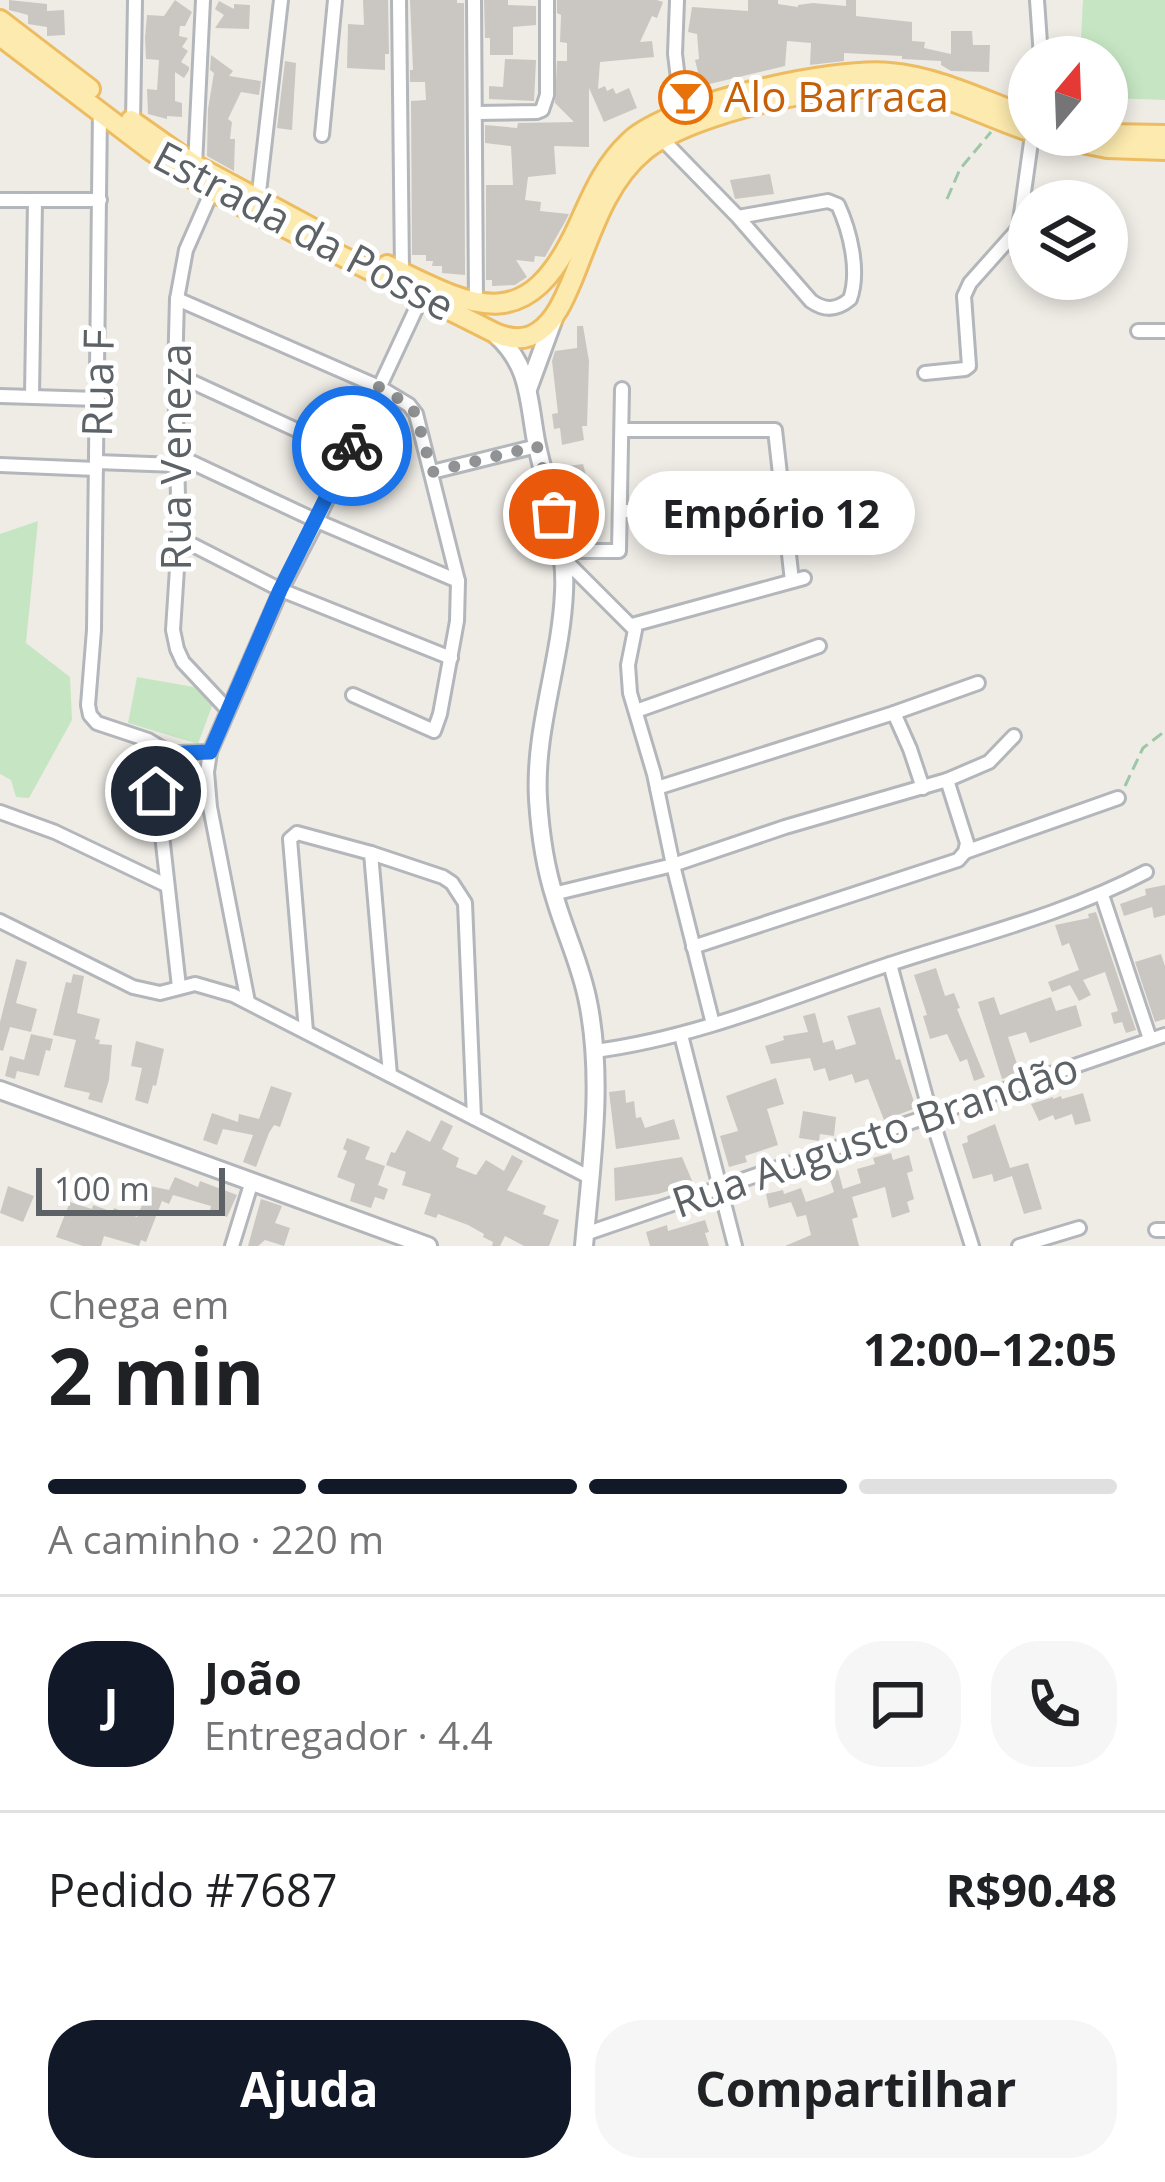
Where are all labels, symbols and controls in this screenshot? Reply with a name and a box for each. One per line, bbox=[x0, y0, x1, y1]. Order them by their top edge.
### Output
north arrow bbox=[1008, 36, 1128, 156]
map controls bbox=[1008, 36, 1128, 300]
place label: Alo Barraca bbox=[724, 67, 949, 124]
bar icon: Alo Barraca bbox=[657, 69, 713, 125]
street label: Estrada da Posse bbox=[144, 126, 465, 333]
button: layers bbox=[1008, 180, 1128, 300]
street label: Rua F bbox=[67, 329, 126, 437]
street label: Rua Veneza bbox=[146, 344, 203, 570]
courier bbox=[292, 386, 412, 506]
icon: bike bbox=[319, 413, 385, 479]
pin bbox=[503, 463, 605, 565]
callout: Empório 12 bbox=[626, 472, 914, 556]
icon: bag bbox=[521, 481, 587, 547]
text: Empório 12 bbox=[662, 486, 880, 539]
pin bbox=[105, 740, 207, 842]
icon: home bbox=[123, 758, 189, 824]
street label: Rua Augusto Brandão bbox=[664, 1037, 1085, 1230]
scale bar bbox=[36, 1162, 225, 1215]
text: 100 m bbox=[54, 1166, 150, 1211]
text: Chega em bbox=[48, 1277, 229, 1330]
text: 12:00–12:05 bbox=[863, 1318, 1117, 1379]
text: 2 min bbox=[48, 1322, 265, 1428]
text: A caminho · 220 m bbox=[48, 1512, 384, 1565]
button: chat bbox=[835, 1641, 961, 1767]
button: phone bbox=[991, 1641, 1117, 1767]
text: João bbox=[204, 1647, 302, 1708]
text: J bbox=[104, 1673, 118, 1734]
text: Entregador · 4.4 bbox=[204, 1708, 493, 1761]
text: Pedido #7687 bbox=[48, 1859, 338, 1920]
text: R$90.48 bbox=[946, 1859, 1117, 1920]
button: Ajuda bbox=[48, 2020, 571, 2158]
button: Compartilhar bbox=[595, 2020, 1117, 2158]

